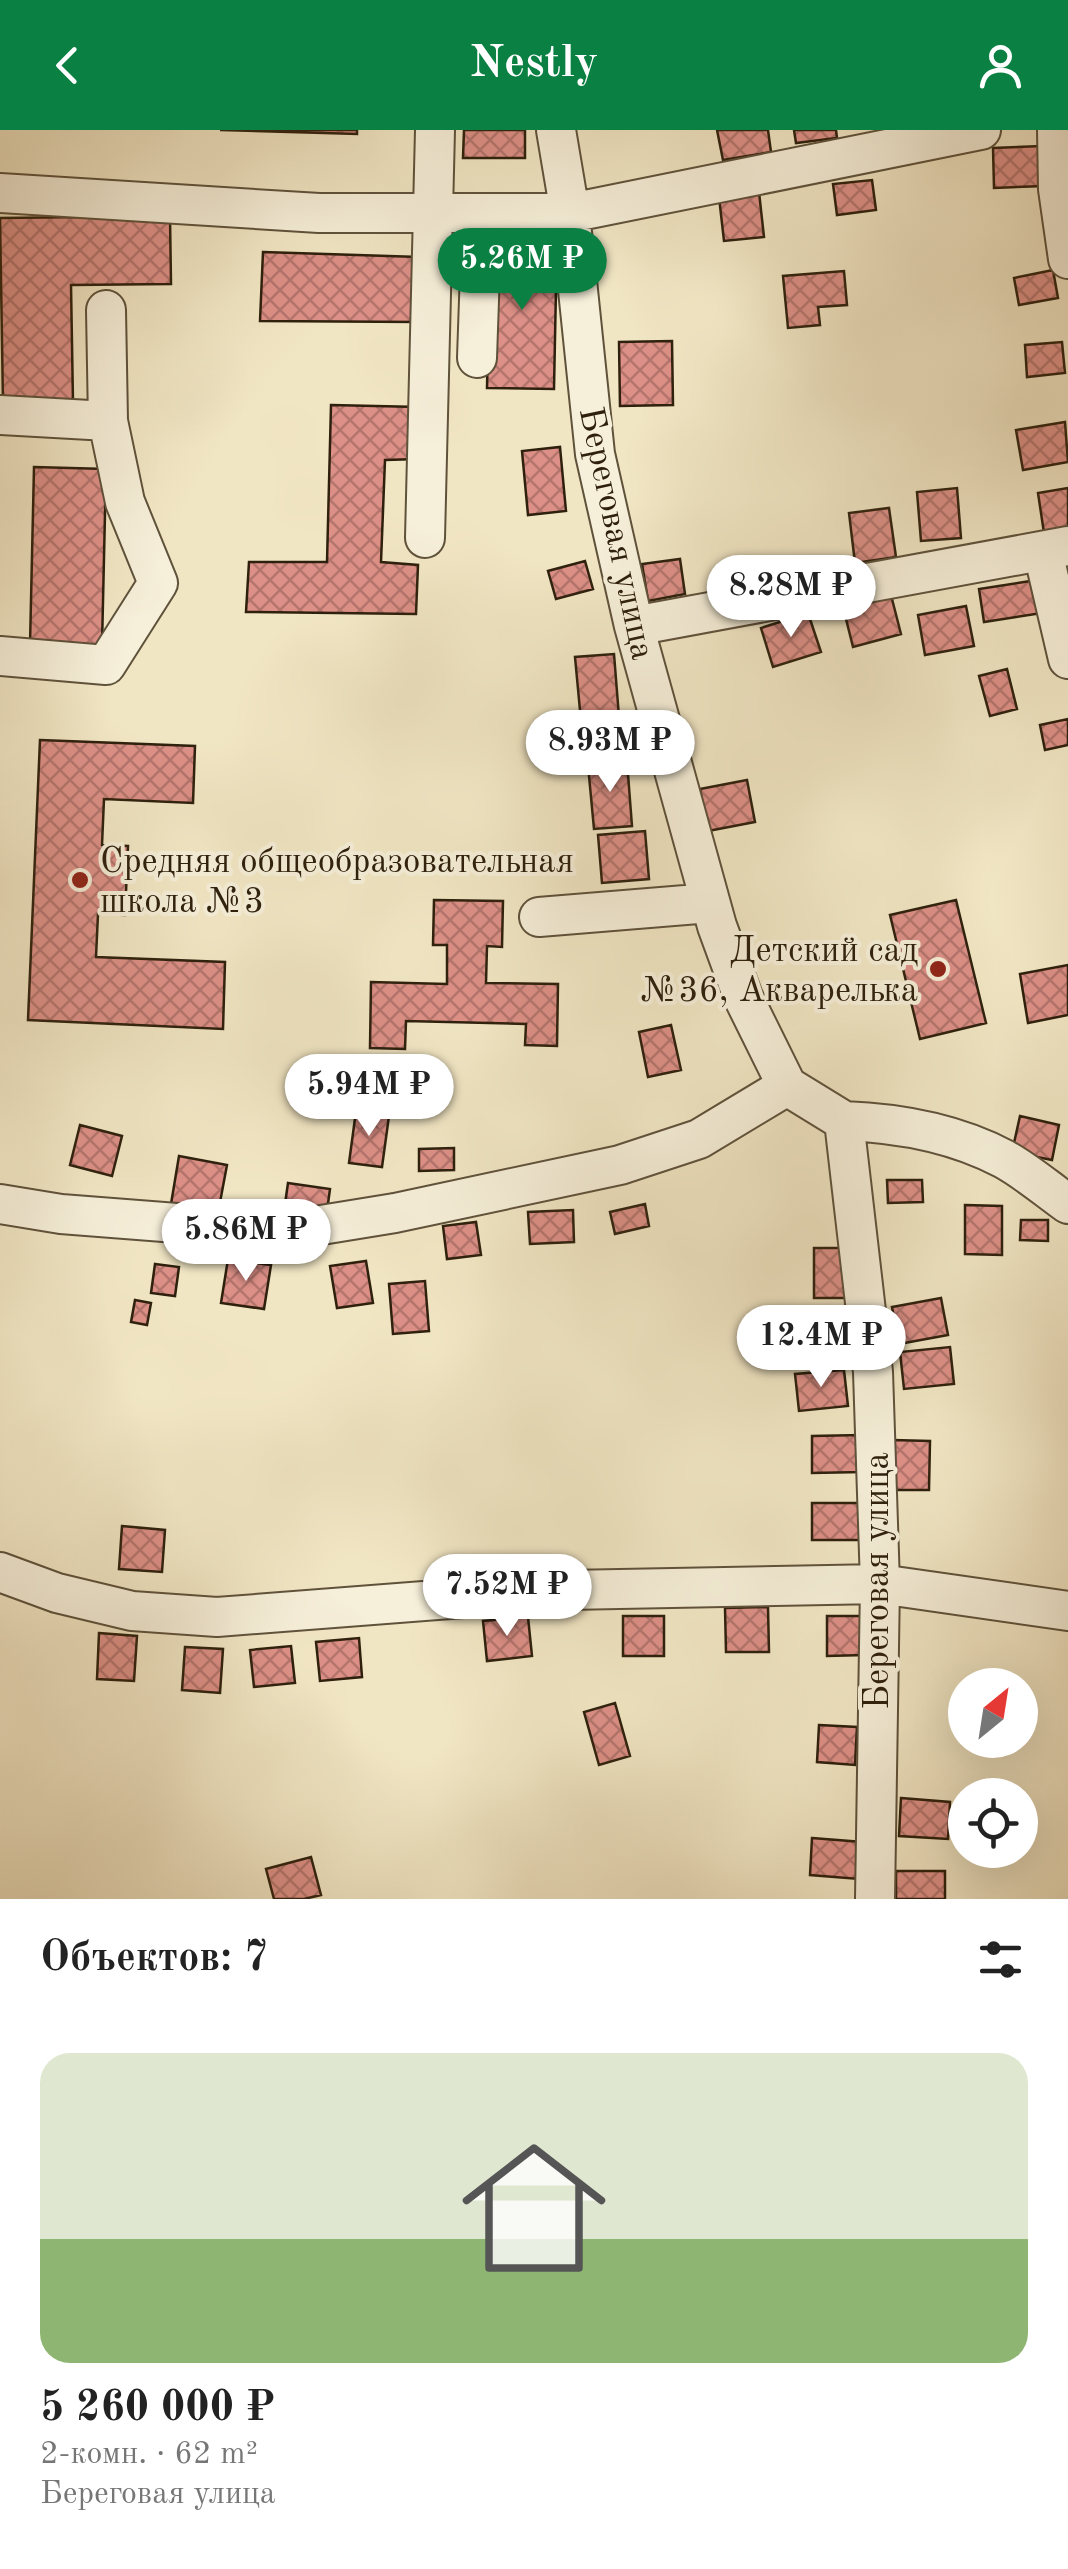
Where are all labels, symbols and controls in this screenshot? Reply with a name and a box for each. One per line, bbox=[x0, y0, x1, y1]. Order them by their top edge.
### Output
icon: back bbox=[40, 38, 95, 93]
icon: person bbox=[973, 38, 1028, 93]
text: Nestly bbox=[470, 42, 598, 87]
pin: 5.26M ₽ bbox=[430, 228, 614, 313]
text: 5.26M ₽ bbox=[460, 244, 584, 276]
street label: Береговая улица bbox=[572, 404, 659, 663]
pin: 8.28M ₽ bbox=[699, 555, 883, 640]
text: 8.28M ₽ bbox=[729, 571, 853, 603]
pin: 8.93M ₽ bbox=[518, 710, 702, 795]
text: 8.93M ₽ bbox=[548, 726, 672, 758]
place label: Средняя общеобразовательная школа №3 bbox=[100, 845, 574, 920]
marker: Средняя общеобразовательная школа №3 bbox=[69, 869, 91, 891]
place label: Детский сад №36, Акварелька bbox=[641, 934, 918, 1009]
marker: Детский сад №36, Акварелька bbox=[927, 958, 949, 980]
pin: 5.94M ₽ bbox=[277, 1054, 461, 1139]
text: 5.94M ₽ bbox=[307, 1070, 431, 1102]
pin: 5.86M ₽ bbox=[154, 1199, 338, 1284]
text: 5.86M ₽ bbox=[184, 1215, 308, 1247]
pin: 12.4M ₽ bbox=[729, 1305, 913, 1390]
text: 12.4M ₽ bbox=[759, 1321, 883, 1353]
street label: Береговая улица bbox=[861, 1452, 896, 1710]
pin: 7.52M ₽ bbox=[415, 1554, 599, 1639]
text: 7.52M ₽ bbox=[445, 1570, 569, 1602]
north arrow bbox=[948, 1668, 1038, 1758]
map controls bbox=[948, 1668, 1038, 1868]
button: locate bbox=[948, 1778, 1038, 1868]
icon: filters bbox=[973, 1932, 1028, 1987]
text: Объектов: 7 bbox=[40, 1938, 268, 1980]
icon: home bbox=[444, 2118, 624, 2298]
text: 5 260 000 ₽ bbox=[40, 2388, 275, 2430]
text: 2-комн. · 62 m² bbox=[40, 2439, 258, 2471]
text: Береговая улица bbox=[40, 2479, 275, 2511]

